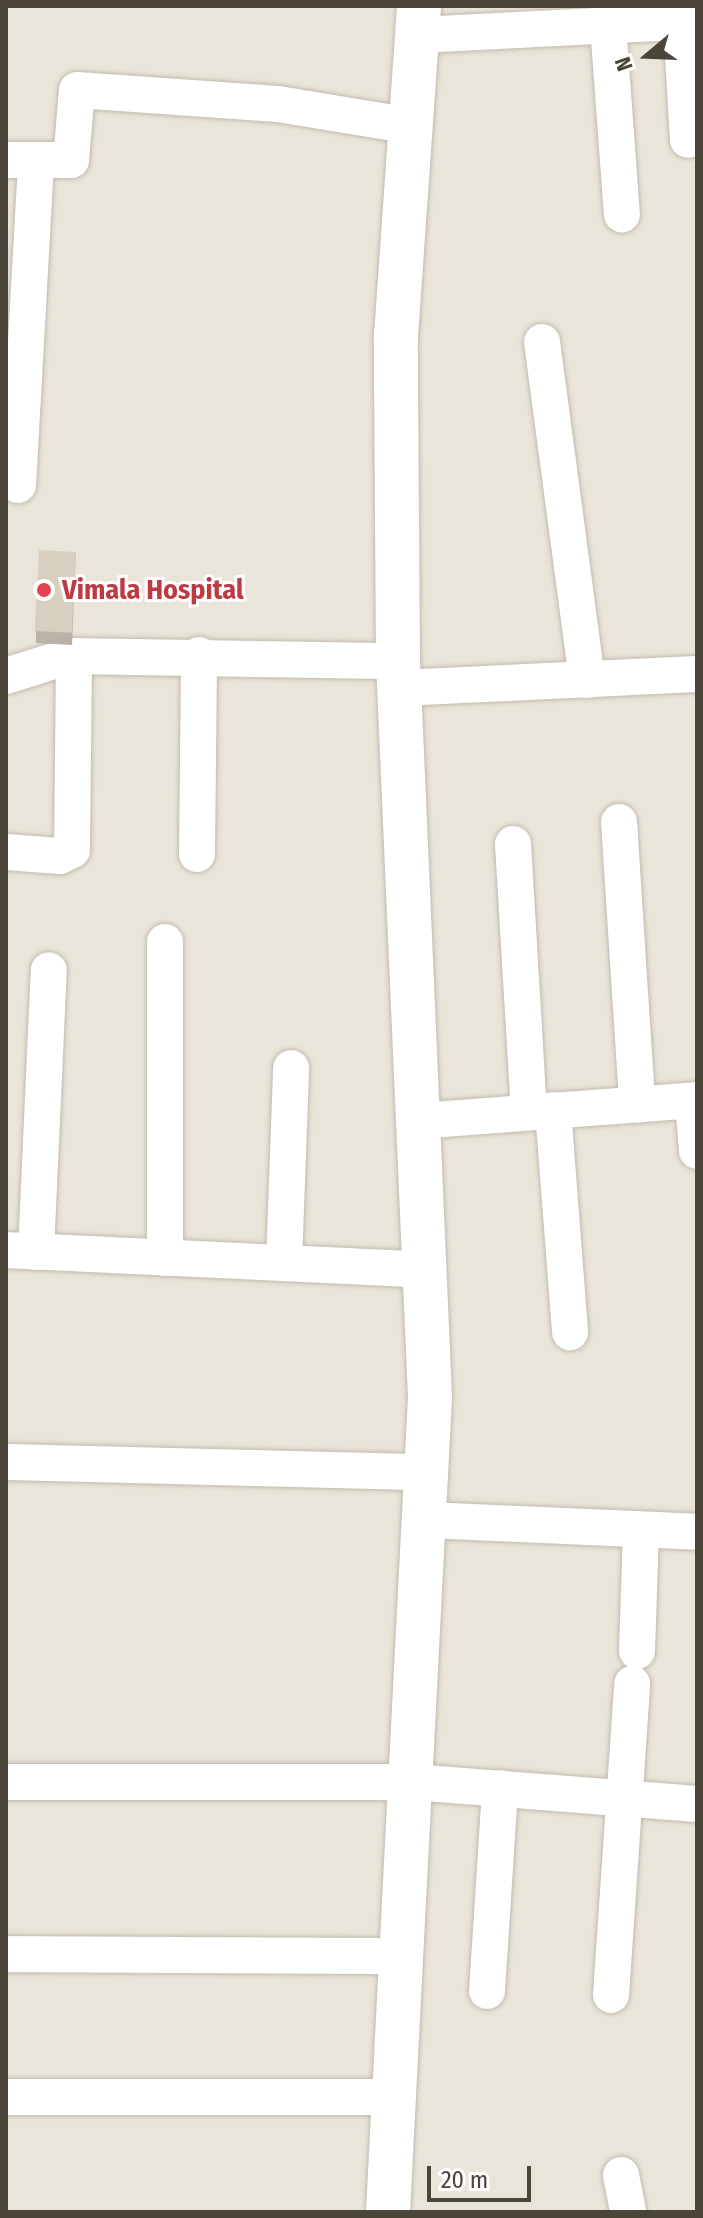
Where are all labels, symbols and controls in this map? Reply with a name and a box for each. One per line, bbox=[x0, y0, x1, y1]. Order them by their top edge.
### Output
north arrow bbox=[607, 16, 687, 96]
text: N bbox=[609, 53, 639, 75]
place label: Vimala Hospital bbox=[62, 573, 244, 607]
marker: Vimala Hospital bbox=[33, 579, 55, 601]
scale bar bbox=[431, 2150, 535, 2200]
text: 20 m bbox=[441, 2166, 488, 2194]

